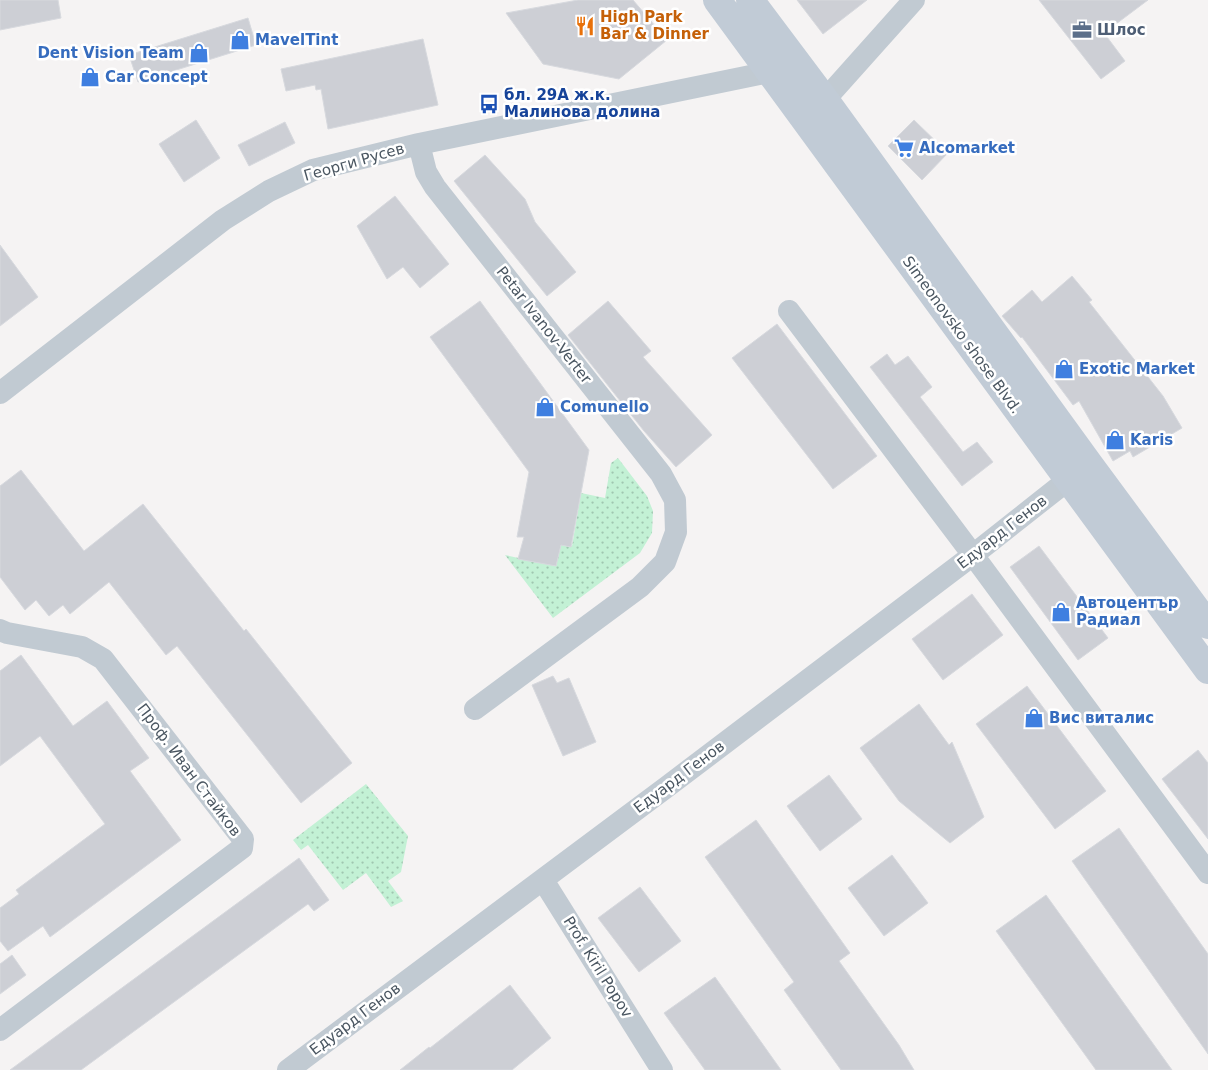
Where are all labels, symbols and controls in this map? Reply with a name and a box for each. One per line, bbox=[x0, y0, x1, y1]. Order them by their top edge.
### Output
place label: High Park Bar & Dinner bbox=[600, 8, 710, 43]
restaurant icon: High Park Bar & Dinner bbox=[574, 15, 596, 37]
office icon: Шлос bbox=[1071, 19, 1093, 41]
place label: Шлос bbox=[1097, 21, 1146, 39]
shop icon: MavelTint bbox=[229, 29, 251, 51]
place label: MavelTint bbox=[255, 31, 338, 49]
shop icon: Dent Vision Team bbox=[188, 42, 210, 64]
place label: Dent Vision Team bbox=[37, 44, 184, 62]
shop icon: Car Concept bbox=[79, 66, 101, 88]
place label: Car Concept bbox=[105, 68, 208, 86]
place label: бл. 29А ж.к. Малинова долина bbox=[504, 86, 660, 121]
bus stop icon: бл. 29А ж.к. Малинова долина bbox=[478, 93, 500, 115]
supermarket icon: Alcomarket bbox=[893, 137, 915, 159]
street label: Георги Русев bbox=[302, 139, 406, 185]
place label: Alcomarket bbox=[919, 139, 1015, 157]
street label: Simeonovsko shose Blvd. bbox=[899, 253, 1025, 417]
street label: Petar Ivanov-Verter bbox=[493, 263, 596, 388]
shop icon: Exotic Market bbox=[1053, 358, 1075, 380]
place label: Exotic Market bbox=[1079, 360, 1195, 378]
shop icon: Comunello bbox=[534, 396, 556, 418]
place label: Comunello bbox=[560, 398, 649, 416]
shop icon: Karis bbox=[1104, 429, 1126, 451]
place label: Karis bbox=[1130, 431, 1173, 449]
street label: Едуард Генов bbox=[954, 491, 1050, 573]
place label: Автоцентър Радиал bbox=[1076, 594, 1179, 629]
shop icon: Автоцентър Радиал bbox=[1050, 601, 1072, 623]
street label: Проф. Иван Стайков bbox=[133, 700, 245, 840]
shop icon: Вис виталис bbox=[1023, 707, 1045, 729]
place label: Вис виталис bbox=[1049, 709, 1154, 727]
street label: Едуард Генов bbox=[630, 737, 728, 817]
street label: Prof. Kiril Popov bbox=[560, 913, 636, 1021]
street label: Едуард Генов bbox=[306, 979, 404, 1059]

